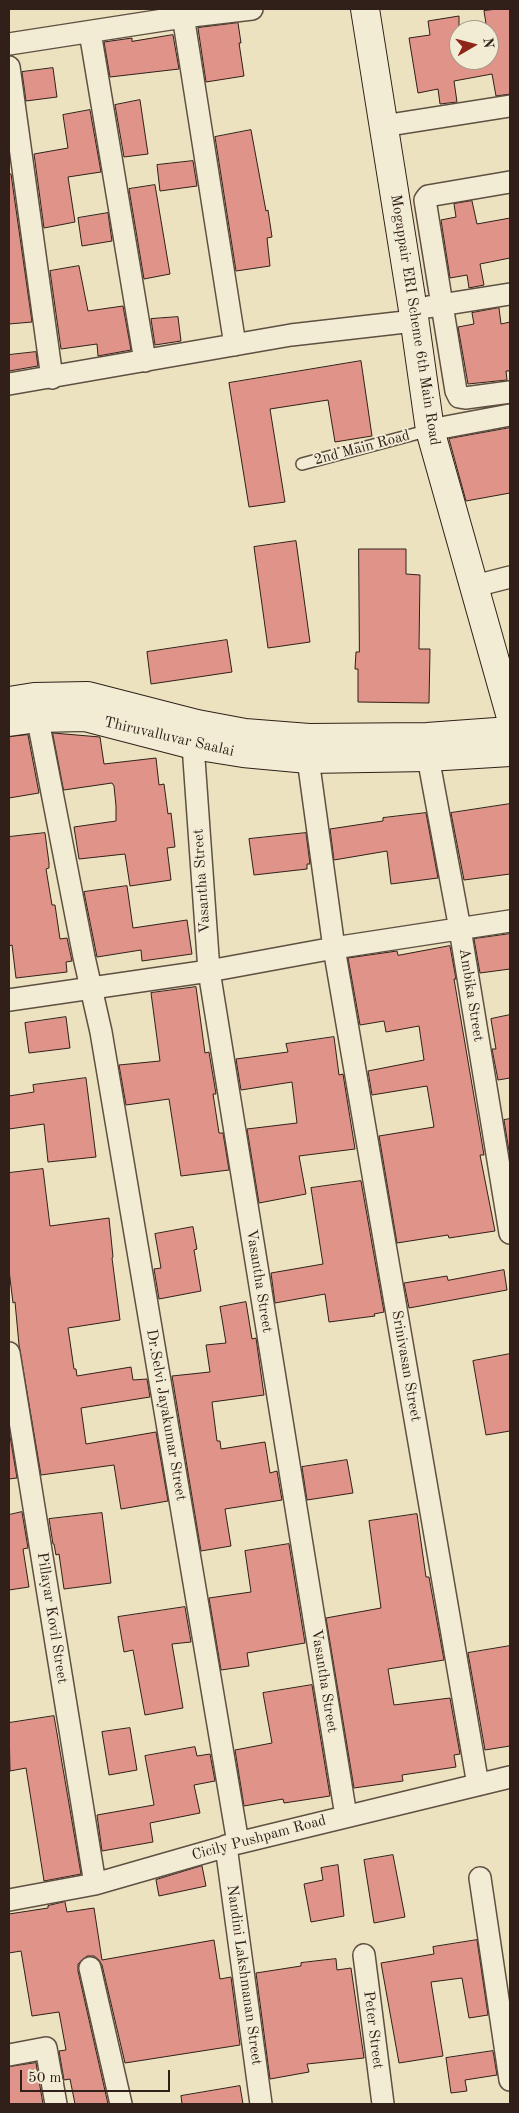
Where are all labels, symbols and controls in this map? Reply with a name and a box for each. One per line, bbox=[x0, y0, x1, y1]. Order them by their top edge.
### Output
north arrow bbox=[449, 20, 499, 70]
text: N bbox=[480, 37, 496, 49]
street label: Mogappair ERI Scheme 6th Main Road bbox=[386, 193, 444, 447]
street label: 2nd Main Road bbox=[312, 427, 412, 469]
street label: Thiruvalluvar Saalai bbox=[102, 713, 236, 761]
street label: Vasantha Street bbox=[189, 828, 215, 934]
street label: Ambika Street bbox=[455, 947, 487, 1043]
street label: Vasantha Street bbox=[242, 1228, 276, 1334]
street label: Srinivasan Street bbox=[387, 1309, 425, 1423]
street label: Dr.Selvi Jayakumar Street bbox=[142, 1328, 190, 1502]
street label: Pillayar Kovil Street bbox=[33, 1551, 71, 1685]
street label: Vasantha Street bbox=[307, 1628, 341, 1734]
street label: Cicily Pushpam Road bbox=[190, 1811, 328, 1865]
street label: Nandini Lakshmanan Street bbox=[222, 1884, 266, 2066]
street label: Peter Street bbox=[359, 1990, 387, 2070]
scale bar bbox=[22, 2060, 172, 2092]
text: 50 m bbox=[28, 2071, 62, 2086]

